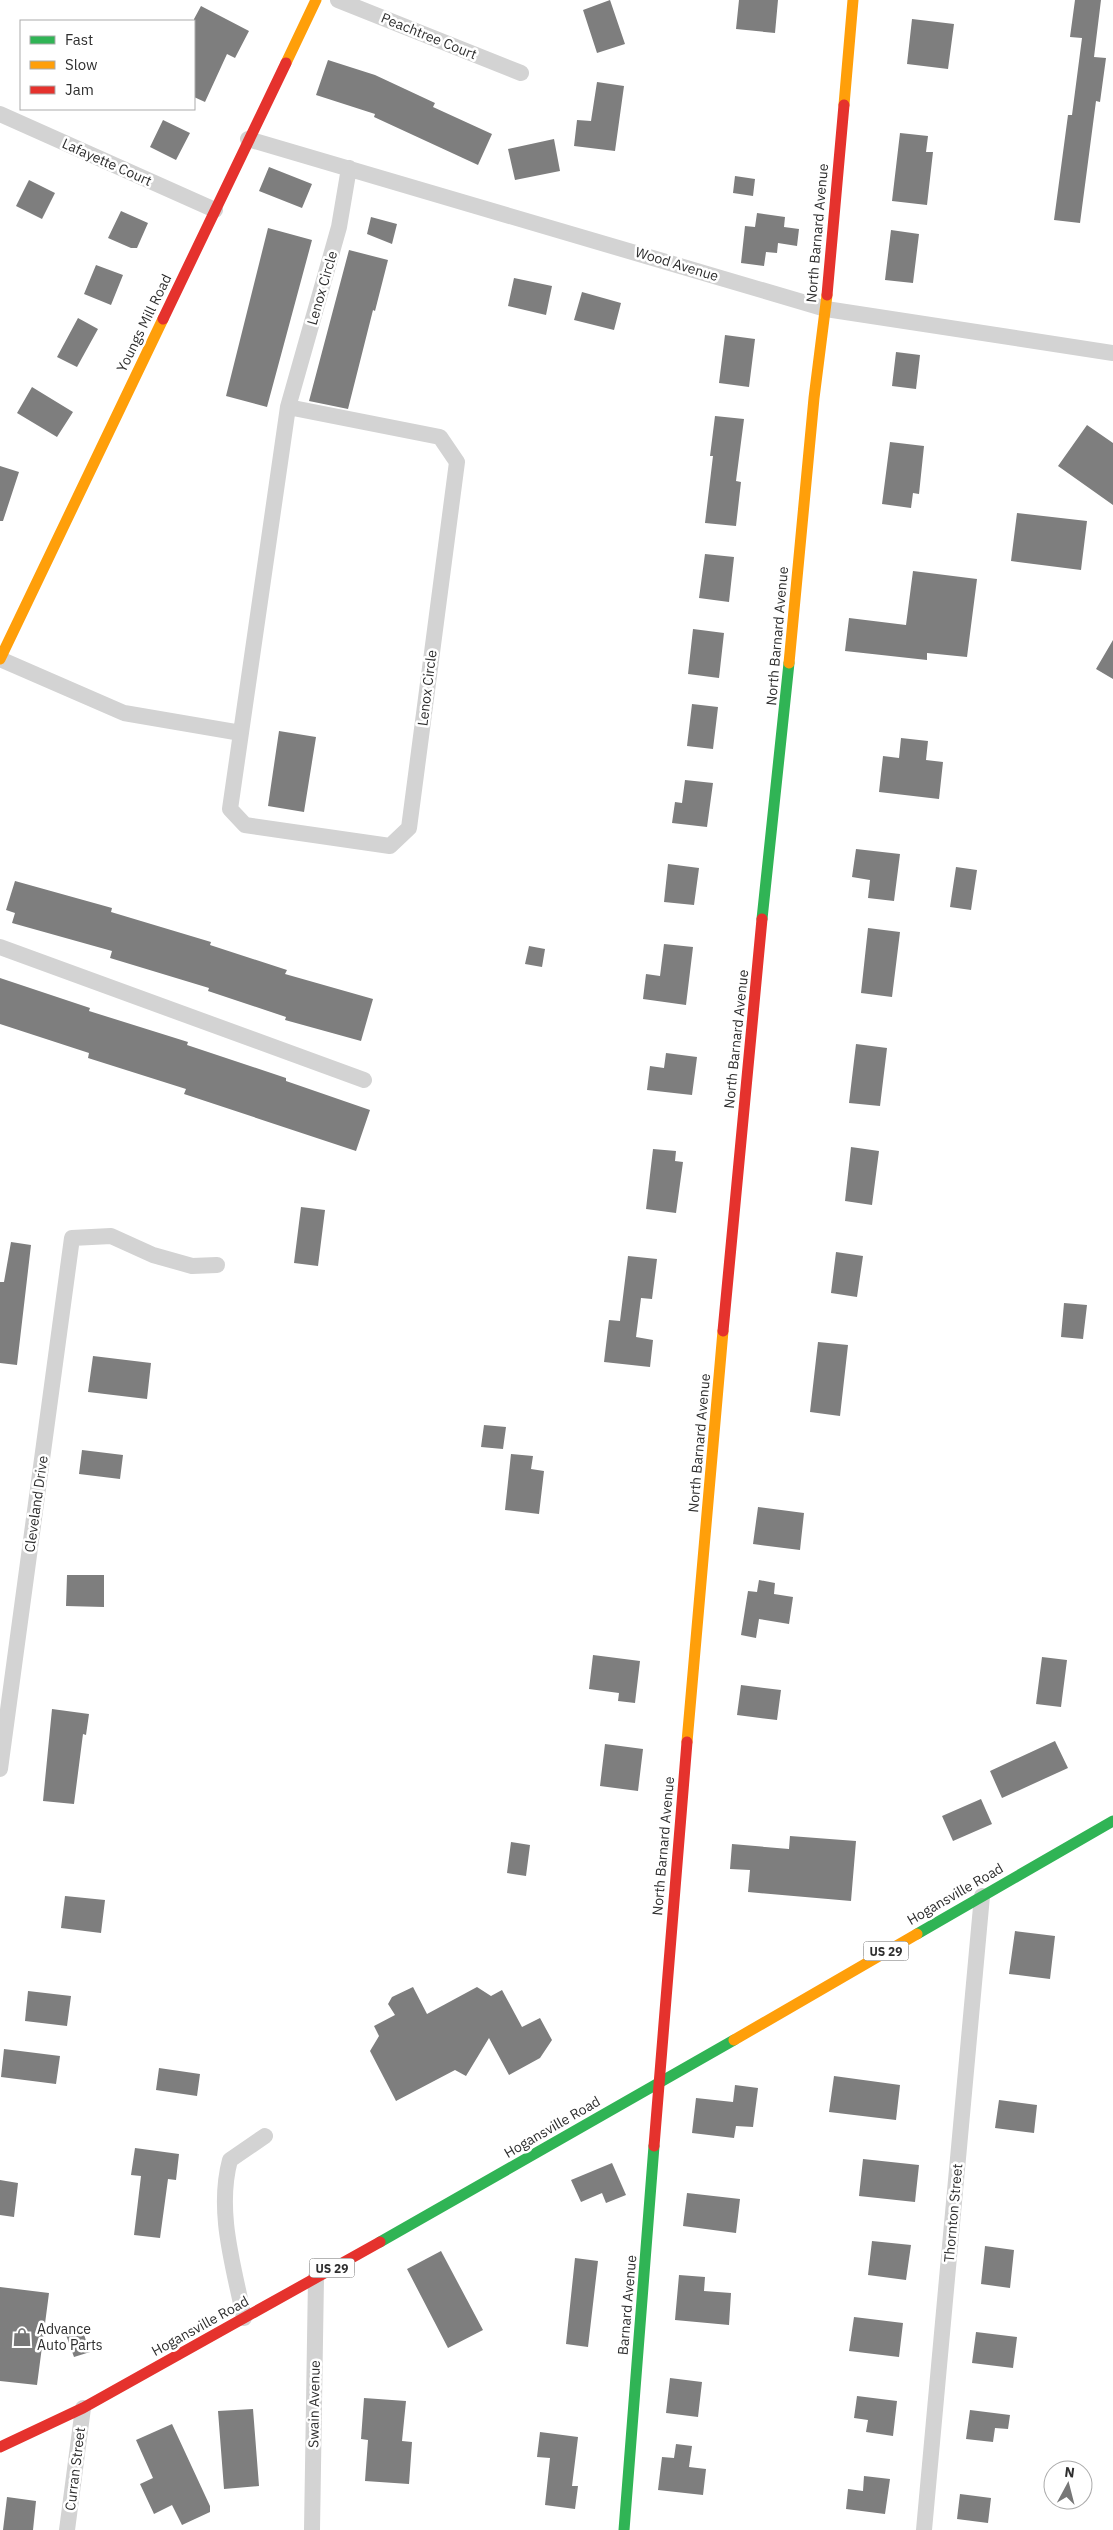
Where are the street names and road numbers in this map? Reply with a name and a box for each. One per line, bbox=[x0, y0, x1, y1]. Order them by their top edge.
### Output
street label: Peachtree Court bbox=[379, 9, 480, 63]
street label: Lafayette Court bbox=[59, 134, 155, 190]
street label: North Barnard Avenue bbox=[802, 162, 832, 303]
street label: Wood Avenue bbox=[633, 243, 721, 285]
street label: Lenox Circle bbox=[303, 249, 341, 327]
street label: Youngs Mill Road bbox=[113, 271, 175, 375]
street label: North Barnard Avenue bbox=[762, 565, 792, 706]
street label: Lenox Circle bbox=[413, 649, 441, 727]
street label: North Barnard Avenue bbox=[720, 968, 752, 1109]
street label: North Barnard Avenue bbox=[684, 1372, 714, 1513]
street label: Cleveland Drive bbox=[20, 1454, 52, 1554]
street label: North Barnard Avenue bbox=[648, 1775, 678, 1916]
street label: Hogansville Road bbox=[904, 1859, 1006, 1929]
road number: US 29 bbox=[864, 1942, 908, 1960]
street label: Hogansville Road bbox=[501, 2092, 603, 2162]
street label: Thornton Street bbox=[940, 2163, 966, 2263]
street label: Barnard Avenue bbox=[614, 2254, 640, 2356]
road number: US 29 bbox=[310, 2258, 354, 2278]
street label: Hogansville Road bbox=[148, 2292, 252, 2360]
street label: Swain Avenue bbox=[304, 2360, 324, 2448]
street label: Curran Street bbox=[61, 2426, 89, 2512]

